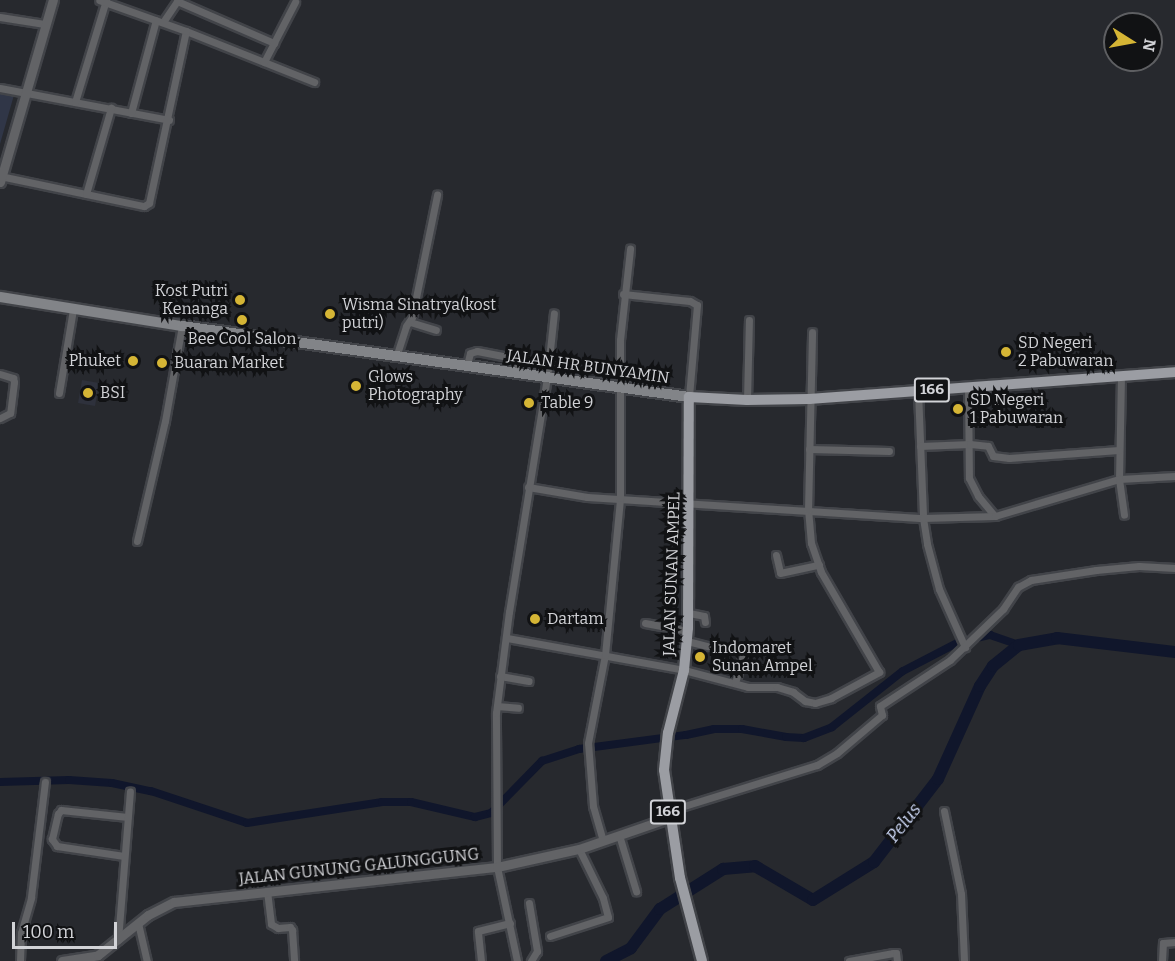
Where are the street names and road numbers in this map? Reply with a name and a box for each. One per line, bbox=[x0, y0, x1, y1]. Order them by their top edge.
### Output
street label: JALAN HR BUNYAMIN bbox=[506, 346, 670, 388]
road number: 166 bbox=[912, 378, 952, 402]
street label: JALAN SUNAN AMPEL bbox=[660, 492, 684, 656]
road number: 166 bbox=[648, 800, 688, 824]
street label: JALAN GUNUNG GALUNGGUNG bbox=[238, 845, 480, 889]

